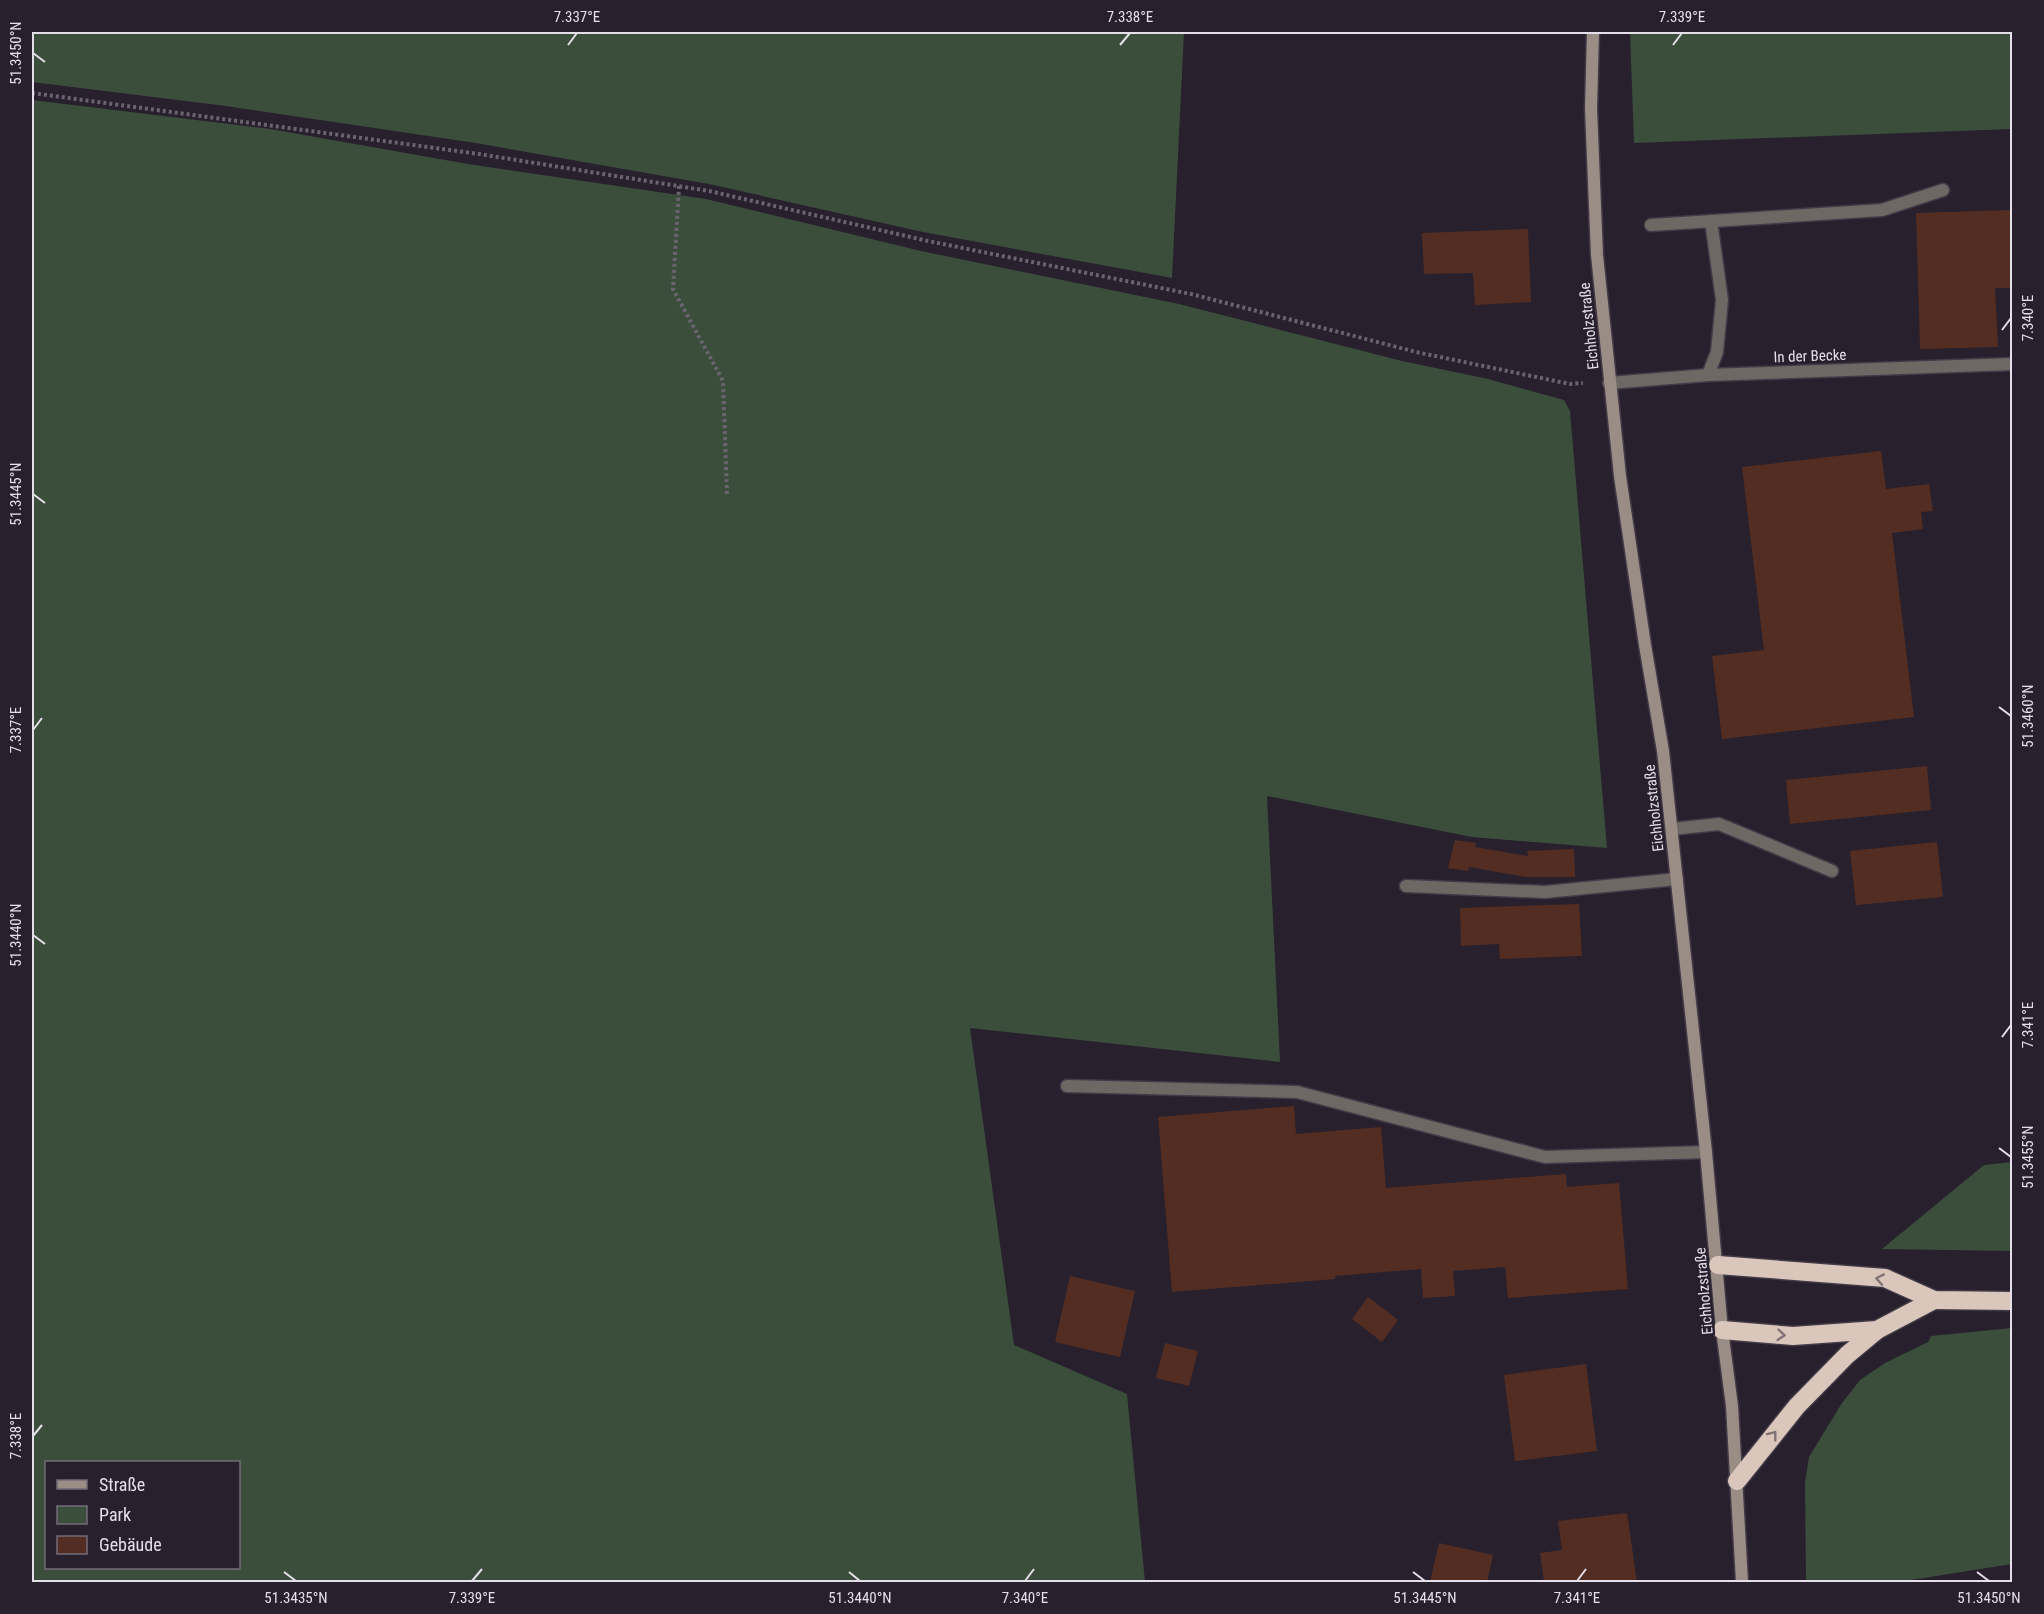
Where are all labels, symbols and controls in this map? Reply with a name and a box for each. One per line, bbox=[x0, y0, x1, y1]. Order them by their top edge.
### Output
text: 7.337°E bbox=[554, 8, 600, 26]
text: 7.338°E bbox=[1107, 8, 1153, 26]
text: 7.339°E bbox=[1659, 8, 1705, 26]
text: 51.3450°N bbox=[7, 21, 25, 85]
street label: Eichholzstraße bbox=[1575, 282, 1603, 370]
text: 7.340°E bbox=[2019, 295, 2037, 341]
street label: In der Becke bbox=[1773, 346, 1847, 366]
text: 51.3445°N bbox=[7, 462, 25, 526]
text: 51.3460°N bbox=[2019, 684, 2037, 748]
text: 7.337°E bbox=[7, 707, 25, 753]
street label: Eichholzstraße bbox=[1640, 764, 1668, 852]
text: 51.3440°N bbox=[7, 903, 25, 967]
text: 7.341°E bbox=[2019, 1002, 2037, 1048]
text: 51.3455°N bbox=[2019, 1125, 2037, 1189]
street label: Eichholzstraße bbox=[1691, 1247, 1717, 1335]
one-way arrow bbox=[1875, 1273, 1885, 1286]
one-way arrow bbox=[1776, 1328, 1785, 1341]
text: 7.338°E bbox=[7, 1413, 25, 1459]
one-way arrow bbox=[1765, 1430, 1776, 1441]
legend bbox=[45, 1461, 240, 1569]
text: Straße bbox=[99, 1474, 145, 1495]
text: Park bbox=[99, 1504, 131, 1525]
text: Gebäude bbox=[99, 1534, 162, 1555]
text: 51.3435°N bbox=[264, 1589, 328, 1607]
text: 7.339°E bbox=[449, 1589, 495, 1607]
text: 51.3440°N bbox=[828, 1589, 892, 1607]
text: 7.340°E bbox=[1002, 1589, 1048, 1607]
text: 51.3445°N bbox=[1393, 1589, 1457, 1607]
text: 7.341°E bbox=[1554, 1589, 1600, 1607]
text: 51.3450°N bbox=[1957, 1589, 2021, 1607]

